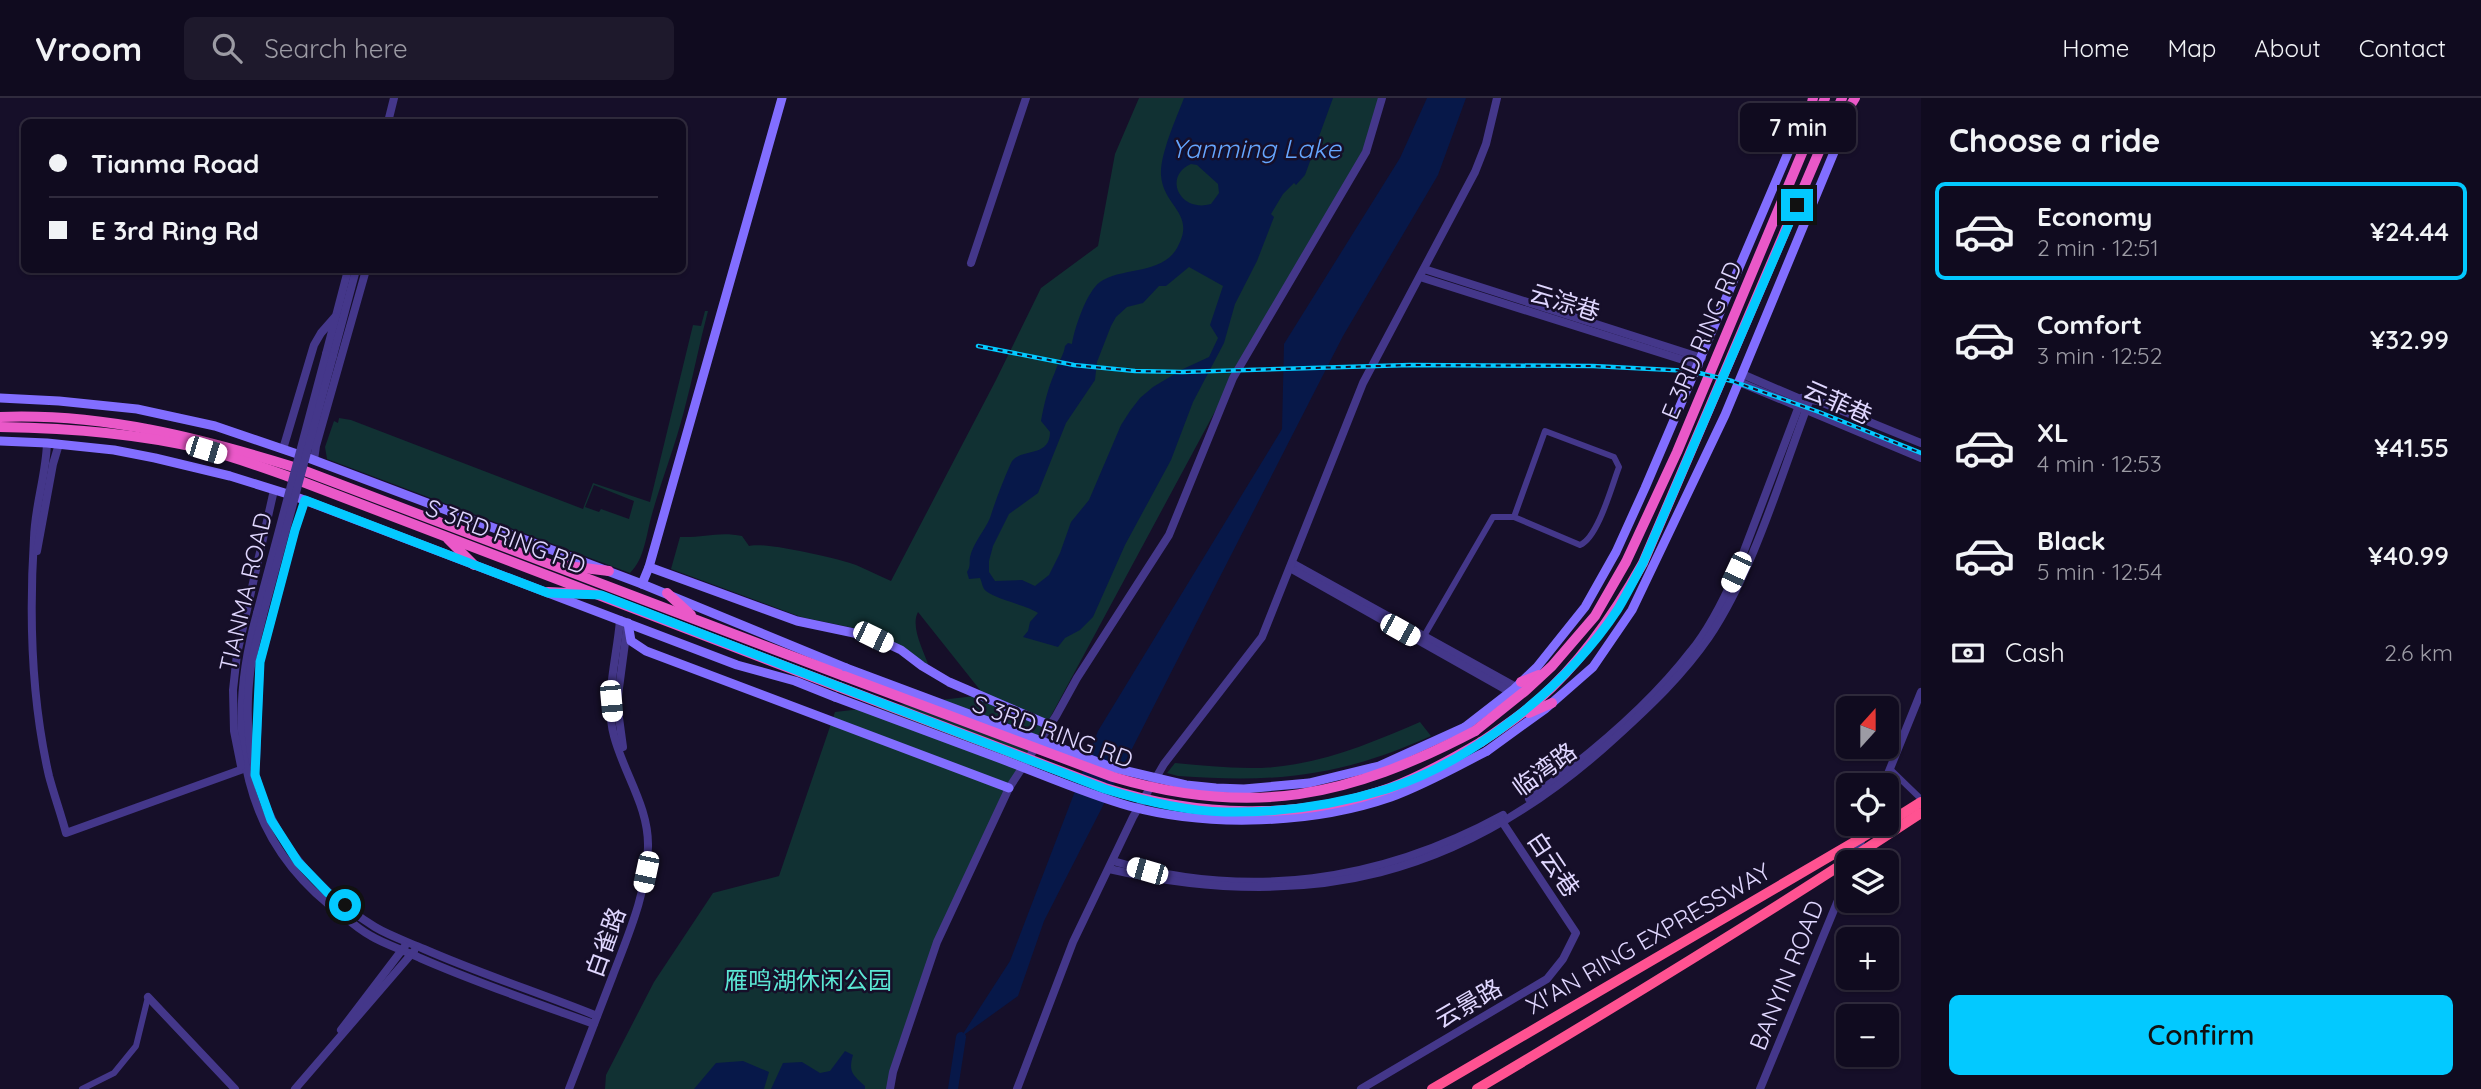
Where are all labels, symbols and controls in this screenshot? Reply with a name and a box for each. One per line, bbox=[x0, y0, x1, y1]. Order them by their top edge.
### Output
search box bbox=[184, 17, 674, 80]
text: Vroom bbox=[35, 28, 142, 69]
icon: search bbox=[208, 29, 246, 67]
text: Search here bbox=[264, 32, 408, 65]
text: Home bbox=[2062, 33, 2129, 63]
text: Map bbox=[2167, 33, 2216, 63]
text: About bbox=[2254, 33, 2321, 63]
text: Contact bbox=[2359, 33, 2446, 63]
callout: 7 min bbox=[1739, 104, 1855, 153]
text: 7 min bbox=[1769, 113, 1827, 142]
text: Choose a ride bbox=[1949, 120, 2161, 160]
water label: Yanming Lake bbox=[1171, 132, 1342, 165]
text: Tianma Road bbox=[91, 147, 259, 180]
route end bbox=[1781, 189, 1813, 221]
icon: car bbox=[1953, 200, 2016, 263]
text: Economy bbox=[2037, 200, 2152, 233]
text: E 3rd Ring Rd bbox=[91, 214, 259, 247]
text: ¥24.44 bbox=[2370, 215, 2449, 248]
text: 2 min · 12:51 bbox=[2037, 233, 2159, 262]
street label: E 3RD RING RD bbox=[1654, 256, 1748, 424]
street label: 云淙巷 bbox=[1526, 277, 1604, 327]
icon: car bbox=[1953, 308, 2016, 371]
text: Comfort bbox=[2037, 308, 2142, 341]
text: ¥32.99 bbox=[2370, 323, 2449, 356]
text: 3 min · 12:52 bbox=[2037, 341, 2162, 370]
street label: 云菲巷 bbox=[1799, 374, 1877, 430]
icon: car bbox=[1953, 416, 2016, 479]
text: XL bbox=[2037, 416, 2069, 449]
text: ¥41.55 bbox=[2374, 431, 2449, 464]
car bbox=[183, 434, 230, 466]
text: 4 min · 12:53 bbox=[2037, 449, 2162, 478]
street label: S 3RD RING RD bbox=[422, 492, 590, 580]
street label: TIANMA ROAD bbox=[212, 510, 278, 674]
icon: car bbox=[1953, 524, 2016, 587]
text: Black bbox=[2037, 524, 2106, 557]
text: ¥40.99 bbox=[2368, 539, 2449, 572]
car bbox=[1718, 549, 1755, 595]
text: 5 min · 12:54 bbox=[2037, 557, 2162, 586]
car bbox=[1377, 611, 1424, 649]
car bbox=[850, 618, 897, 656]
icon: cash bbox=[1949, 634, 1987, 672]
text: Cash bbox=[2005, 636, 2065, 669]
text: 2.6 km bbox=[2384, 638, 2453, 667]
car bbox=[599, 679, 624, 723]
street label: S 3RD RING RD bbox=[969, 688, 1137, 774]
north arrow bbox=[1836, 696, 1899, 760]
map controls bbox=[1836, 696, 1899, 1067]
street label: 临湾路 bbox=[1506, 736, 1582, 802]
button: locate bbox=[1836, 773, 1899, 836]
street label: 白云巷 bbox=[1521, 826, 1587, 902]
car bbox=[632, 849, 661, 895]
button: layers bbox=[1836, 850, 1899, 913]
car bbox=[1124, 855, 1171, 887]
street label: XI'AN RING EXPRESSWAY bbox=[1520, 856, 1776, 1020]
route start bbox=[329, 889, 361, 921]
street label: BANYIN ROAD bbox=[1742, 896, 1830, 1054]
street label: 白雀路 bbox=[579, 903, 631, 981]
button: + bbox=[1836, 927, 1899, 990]
park label: 雁鸣湖休闲公园 bbox=[724, 965, 892, 995]
street label: 云景路 bbox=[1429, 972, 1507, 1034]
button: Confirm bbox=[1949, 995, 2453, 1075]
button: − bbox=[1836, 1004, 1899, 1067]

